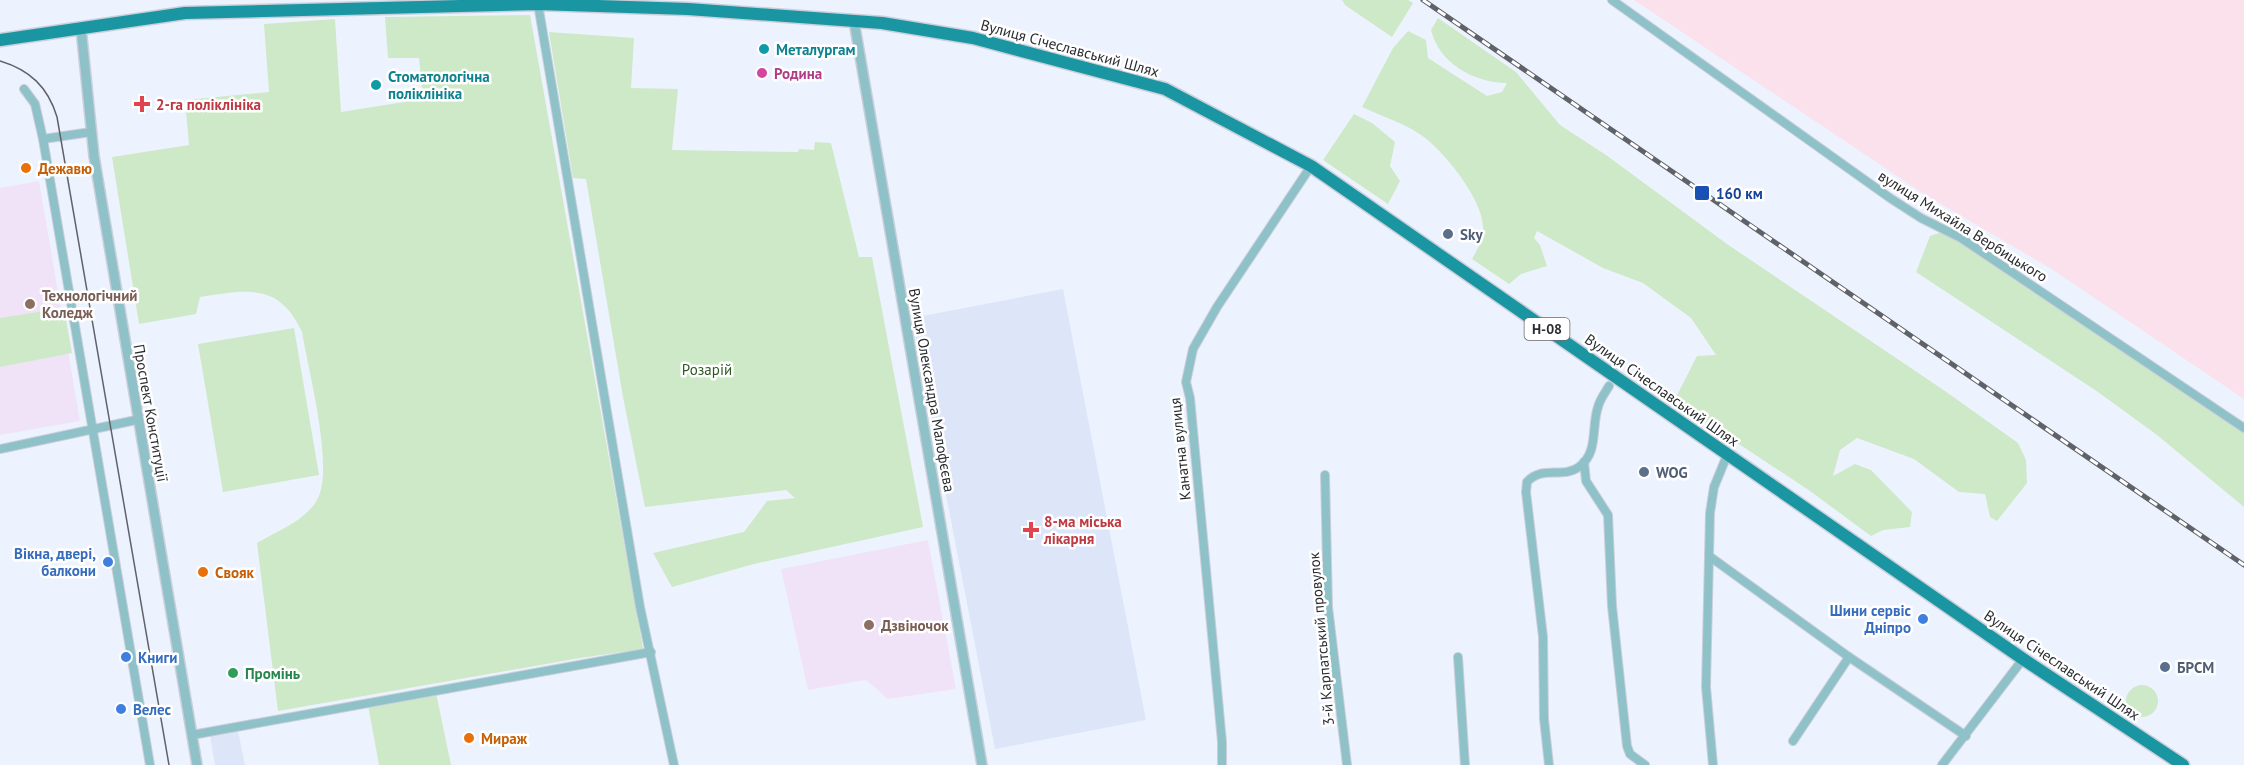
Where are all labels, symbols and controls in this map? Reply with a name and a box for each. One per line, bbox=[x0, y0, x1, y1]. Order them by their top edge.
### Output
street label: Вулиця Січеславський Шлях bbox=[979, 15, 1162, 81]
place label: Металургам bbox=[776, 40, 855, 59]
marker: Металургам bbox=[757, 42, 771, 56]
place label: Родина bbox=[774, 64, 822, 83]
marker: Родина bbox=[755, 66, 769, 80]
place label: Стоматологічна поліклініка bbox=[388, 67, 490, 103]
marker: Стоматологічна поліклініка bbox=[369, 78, 383, 92]
marker: 2-га поліклініка bbox=[133, 95, 151, 113]
place label: 2-га поліклініка bbox=[156, 95, 261, 114]
place label: Дежавю bbox=[38, 159, 92, 178]
marker: Дежавю bbox=[19, 161, 33, 175]
street label: вулиця Михайла Вербицького bbox=[1875, 166, 2051, 286]
marker: 160 км bbox=[1693, 184, 1711, 202]
place label: 160 км bbox=[1716, 184, 1763, 203]
place label: Sky bbox=[1460, 225, 1484, 244]
marker: Sky bbox=[1441, 227, 1455, 241]
place label: Технологічний Коледж bbox=[42, 286, 137, 322]
street label: Вулиця Олександра Малофєєва bbox=[905, 287, 959, 493]
marker: Технологічний Коледж bbox=[23, 297, 37, 311]
road number: Н-08 bbox=[1524, 318, 1570, 340]
street label: Вулиця Січеславський Шлях bbox=[1581, 329, 1743, 451]
street label: Проспект Конституції bbox=[130, 343, 172, 483]
park label: Розарій bbox=[682, 360, 732, 379]
street label: Канатна вулиця bbox=[1165, 397, 1195, 501]
place label: WOG bbox=[1656, 463, 1688, 482]
marker: WOG bbox=[1637, 465, 1651, 479]
place label: 8-ма міська лікарня bbox=[1043, 512, 1122, 548]
marker: 8-ма міська лікарня bbox=[1022, 521, 1040, 539]
place label: Вікна, двері, балкони bbox=[14, 544, 96, 580]
street label: 3-й Карпатський провулок bbox=[1304, 551, 1338, 727]
marker: Вікна, двері, балкони bbox=[101, 555, 115, 569]
place label: Свояк bbox=[215, 563, 255, 582]
marker: Свояк bbox=[196, 565, 210, 579]
place label: Шини сервіс Дніпро bbox=[1830, 601, 1911, 637]
street label: Вулиця Січеславський Шлях bbox=[1980, 606, 2144, 724]
marker: Шини сервіс Дніпро bbox=[1916, 612, 1930, 626]
place label: Дзвіночок bbox=[881, 616, 949, 635]
marker: Дзвіночок bbox=[862, 618, 876, 632]
place label: Книги bbox=[138, 648, 177, 667]
marker: Книги bbox=[119, 650, 133, 664]
place label: БРСМ bbox=[2177, 658, 2214, 677]
marker: БРСМ bbox=[2158, 660, 2172, 674]
place label: Промінь bbox=[245, 664, 301, 683]
marker: Промінь bbox=[226, 666, 240, 680]
place label: Велес bbox=[133, 700, 172, 719]
marker: Велес bbox=[114, 702, 128, 716]
place label: Мираж bbox=[481, 729, 528, 748]
marker: Мираж bbox=[462, 731, 476, 745]

